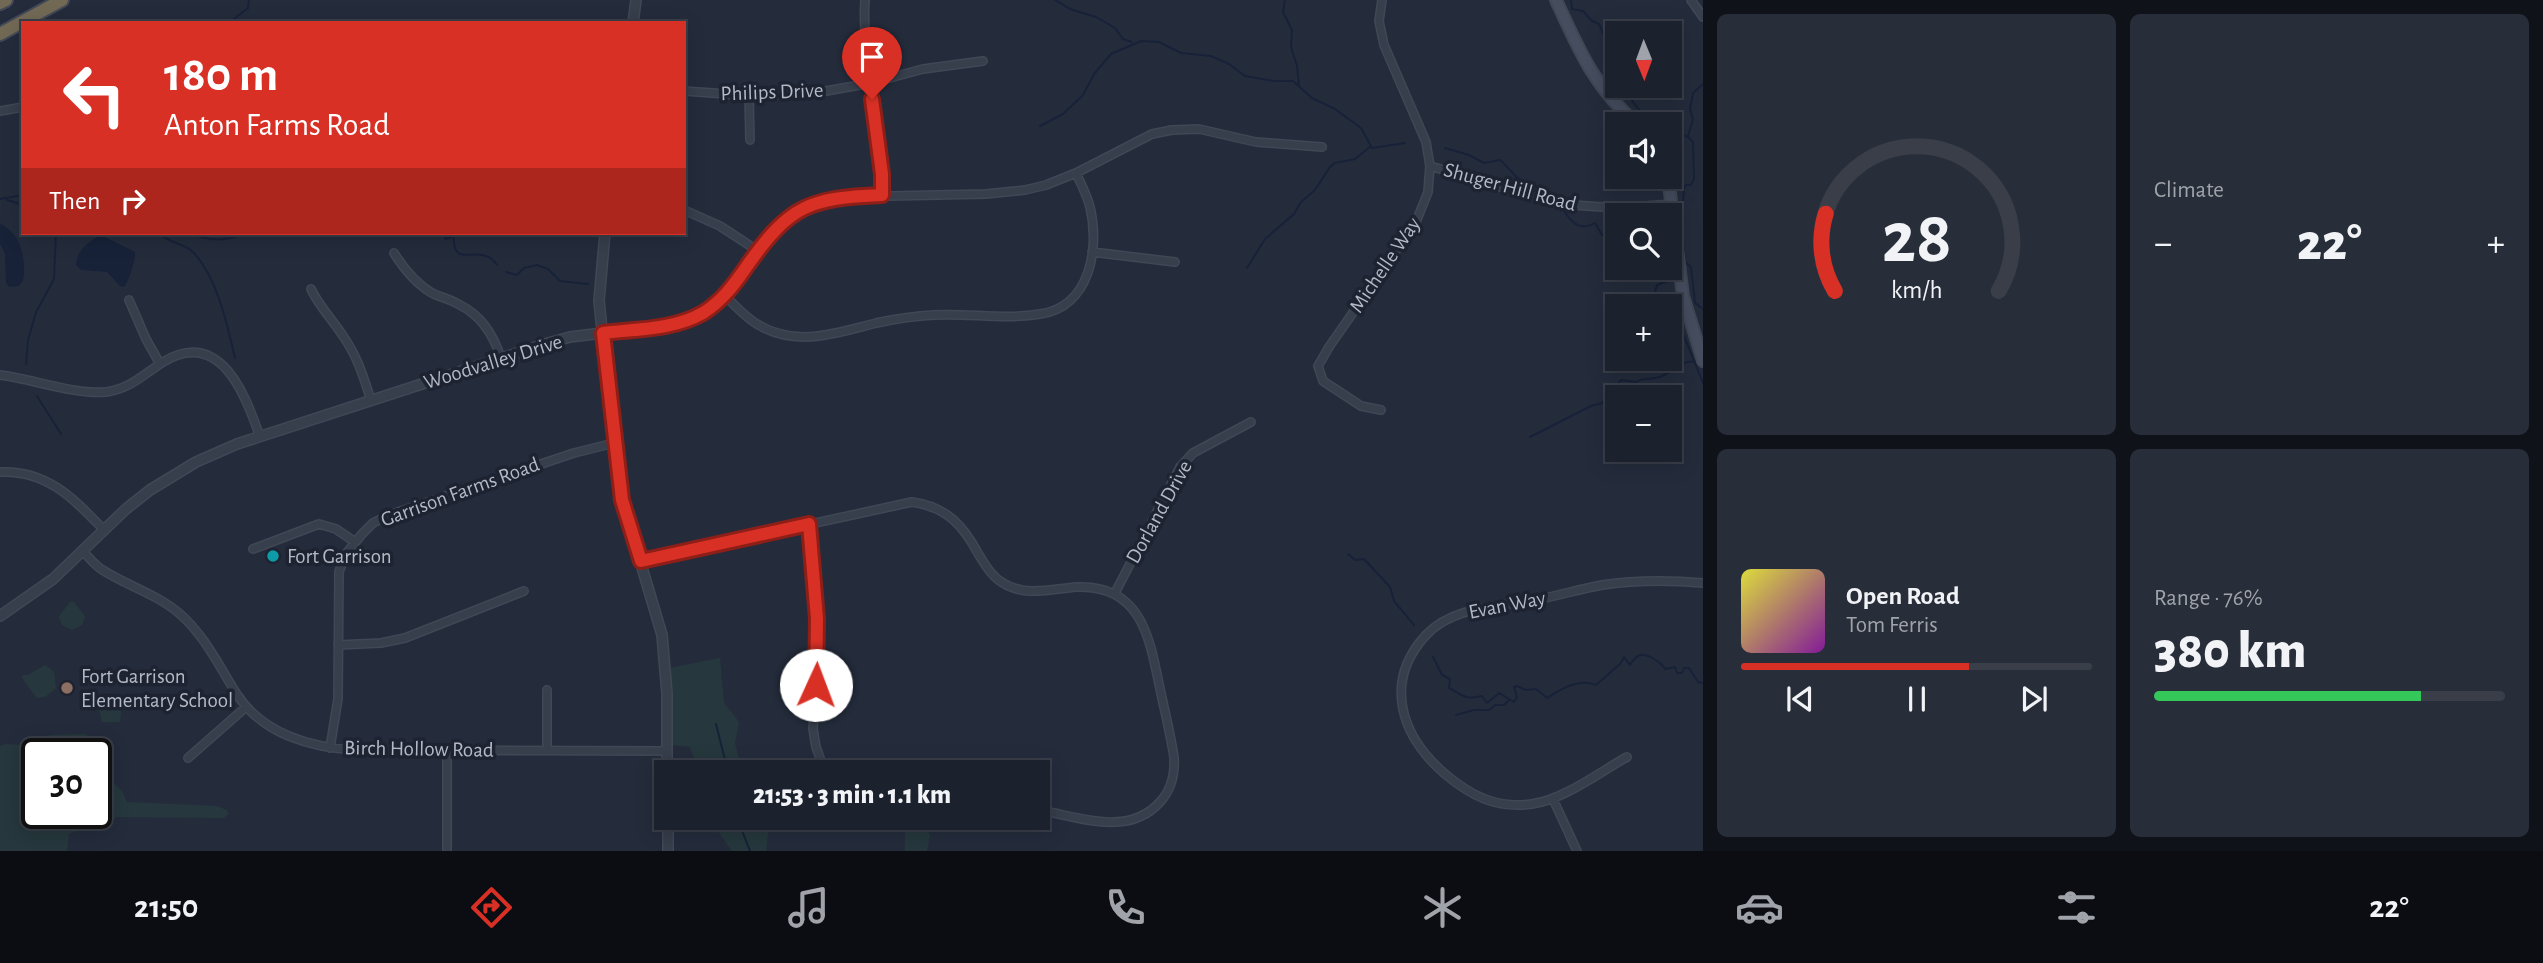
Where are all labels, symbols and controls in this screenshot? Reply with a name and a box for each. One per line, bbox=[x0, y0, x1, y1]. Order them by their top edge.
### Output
north arrow bbox=[1605, 21, 1682, 98]
map controls bbox=[1605, 21, 1682, 462]
pin bbox=[842, 27, 902, 99]
icon: arrive bbox=[853, 38, 891, 76]
icon: left bbox=[49, 49, 140, 140]
text: 180 m bbox=[164, 51, 278, 100]
street label: Philips Drive bbox=[720, 80, 824, 104]
text: Anton Farms Road bbox=[164, 109, 390, 141]
button: sound bbox=[1605, 112, 1682, 189]
street label: Shuger Hill Road bbox=[1441, 159, 1579, 215]
text: Climate bbox=[2154, 179, 2224, 202]
icon: right bbox=[114, 182, 152, 220]
text: Then bbox=[49, 188, 100, 214]
button: search bbox=[1605, 203, 1682, 280]
text: 28 bbox=[1881, 203, 1952, 276]
street label: Michelle Way bbox=[1346, 214, 1424, 316]
text: 22° bbox=[2297, 217, 2362, 269]
text: − bbox=[2154, 225, 2172, 263]
text: + bbox=[2487, 225, 2505, 263]
text: km/h bbox=[1891, 277, 1942, 302]
button: + bbox=[1605, 294, 1682, 371]
street label: Woodvalley Drive bbox=[421, 331, 565, 393]
button: − bbox=[1605, 385, 1682, 462]
street label: Garrison Farms Road bbox=[378, 453, 542, 530]
street label: Dorland Drive bbox=[1122, 457, 1196, 567]
place label: Fort Garrison bbox=[287, 546, 392, 567]
marker: Fort Garrison bbox=[265, 548, 281, 564]
text: Open Road bbox=[1846, 583, 1960, 609]
street label: Evan Way bbox=[1467, 587, 1547, 623]
text: Range · 76% bbox=[2154, 587, 2263, 610]
text: Tom Ferris bbox=[1846, 614, 1938, 637]
text: 380 km bbox=[2154, 625, 2306, 677]
position arrow bbox=[779, 648, 853, 722]
place label: Fort Garrison Elementary School bbox=[81, 666, 233, 711]
marker: Fort Garrison Elementary School bbox=[59, 680, 75, 696]
icon: previous bbox=[1781, 680, 1819, 718]
icon: pause bbox=[1898, 680, 1936, 718]
icon: next bbox=[2015, 680, 2053, 718]
street label: Birch Hollow Road bbox=[344, 737, 494, 761]
speed limit sign: 30 bbox=[21, 738, 112, 829]
text: 21:53 · 3 min · 1.1 km bbox=[753, 782, 951, 808]
icon: directions bbox=[467, 883, 516, 932]
icon: music bbox=[784, 883, 833, 932]
icon: phone bbox=[1101, 883, 1150, 932]
icon: climate bbox=[1418, 883, 1467, 932]
icon: car bbox=[1735, 883, 1784, 932]
icon: filters bbox=[2052, 883, 2101, 932]
text: 21:50 bbox=[134, 891, 198, 923]
text: 22° bbox=[2369, 891, 2409, 923]

